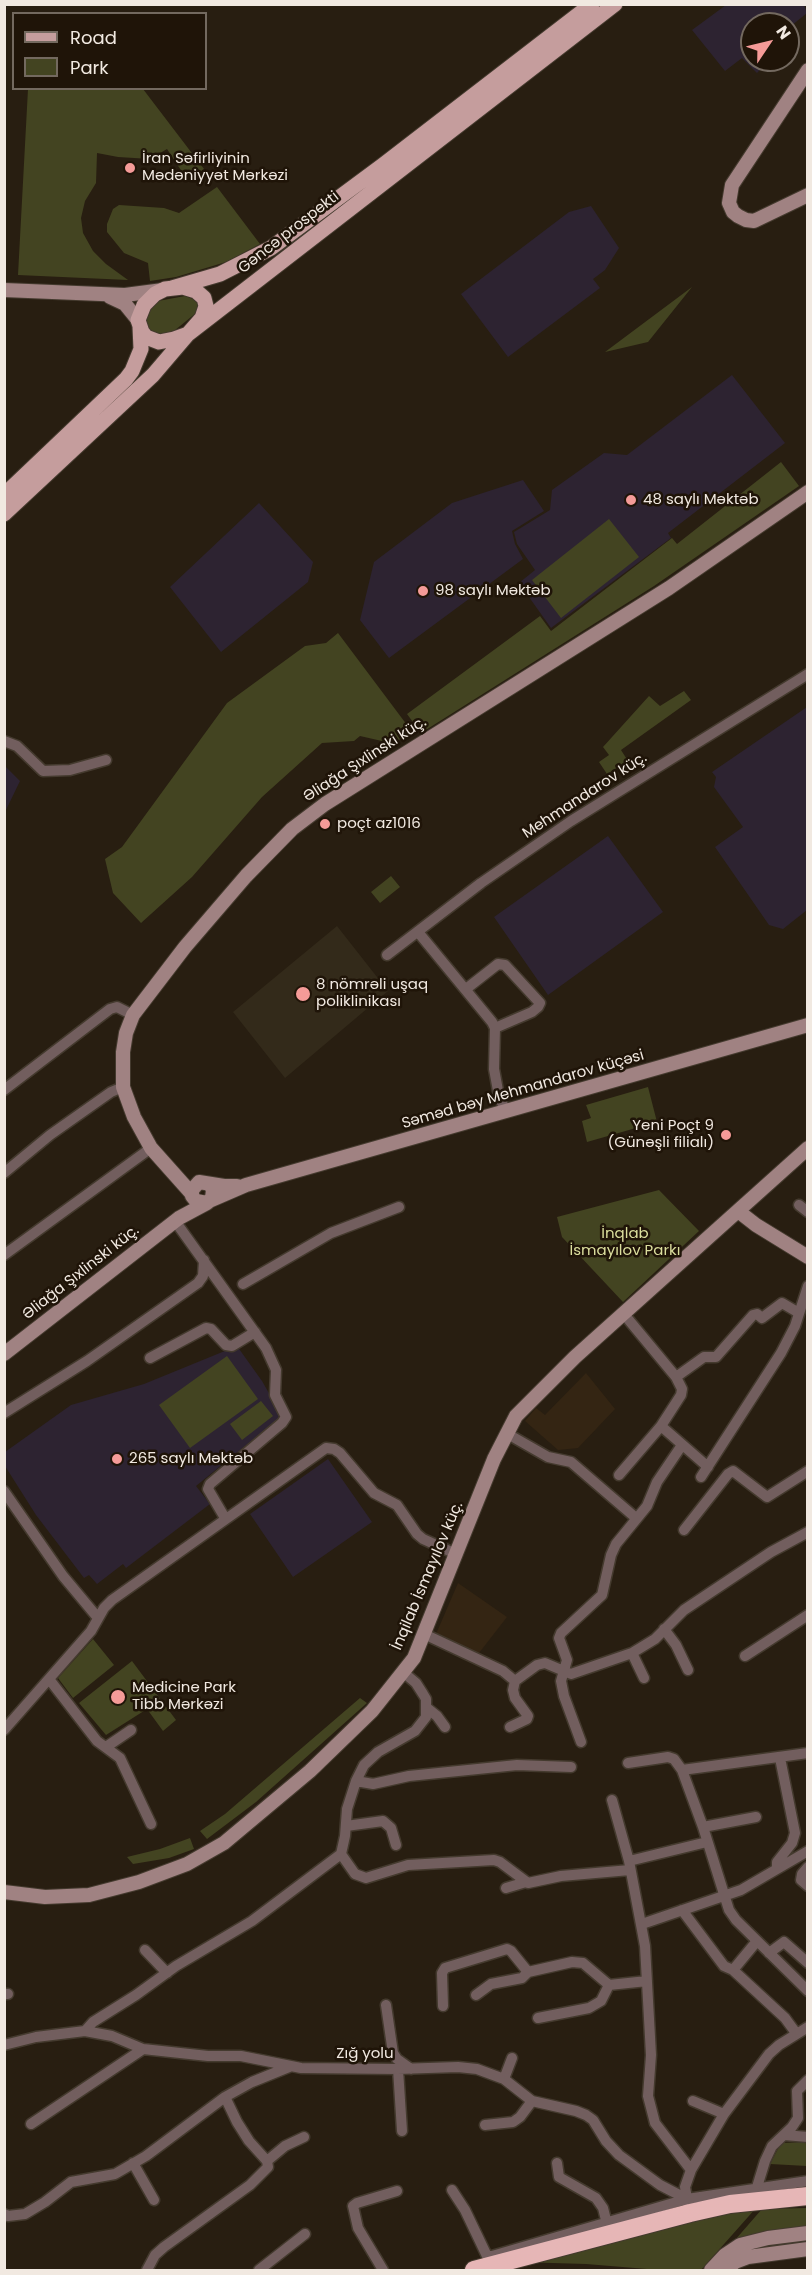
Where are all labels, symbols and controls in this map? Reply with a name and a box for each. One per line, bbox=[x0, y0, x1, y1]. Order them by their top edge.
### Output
legend bbox=[12, 12, 207, 90]
north arrow bbox=[740, 12, 800, 72]
text: N bbox=[771, 21, 796, 44]
text: Road bbox=[70, 25, 117, 50]
text: Park bbox=[70, 55, 109, 80]
place label: İran Səfirliyinin Mədəniyyət Mərkəzi bbox=[142, 150, 288, 185]
marker: İran Səfirliyinin Mədəniyyət Mərkəzi bbox=[123, 161, 137, 175]
street label: Gəncə prospekti bbox=[235, 188, 343, 278]
place label: 48 saylı Məktəb bbox=[643, 491, 759, 509]
marker: 48 saylı Məktəb bbox=[624, 493, 638, 507]
place label: 98 saylı Məktəb bbox=[435, 582, 551, 600]
marker: 98 saylı Məktəb bbox=[416, 584, 430, 598]
street label: Əliağa Şıxlinski küç. bbox=[300, 713, 430, 807]
street label: Mehmandarov küç. bbox=[520, 749, 650, 843]
place label: poçt az1016 bbox=[337, 815, 421, 833]
marker: poçt az1016 bbox=[318, 817, 332, 831]
place label: 8 nömrəli uşaq poliklinikası bbox=[316, 976, 428, 1011]
marker: 8 nömrəli uşaq poliklinikası bbox=[294, 985, 312, 1003]
street label: Səməd bəy Mehmandarov küçəsi bbox=[400, 1047, 646, 1133]
place label: Yeni Poçt 9 (Günəşli filialı) bbox=[607, 1117, 714, 1152]
marker: Yeni Poçt 9 (Günəşli filialı) bbox=[719, 1128, 733, 1142]
street label: Əliağa Şıxlinski küç. bbox=[19, 1222, 143, 1324]
park label: İnqlab İsmayılov Parkı bbox=[570, 1225, 680, 1260]
place label: 265 saylı Məktəb bbox=[129, 1450, 253, 1468]
marker: 265 saylı Məktəb bbox=[110, 1452, 124, 1466]
street label: İnqilab İsmayılov küç. bbox=[389, 1499, 467, 1653]
place label: Medicine Park Tibb Mərkəzi bbox=[132, 1679, 236, 1714]
marker: Medicine Park Tibb Mərkəzi bbox=[109, 1688, 127, 1706]
street label: Zığ yolu bbox=[336, 2045, 394, 2063]

